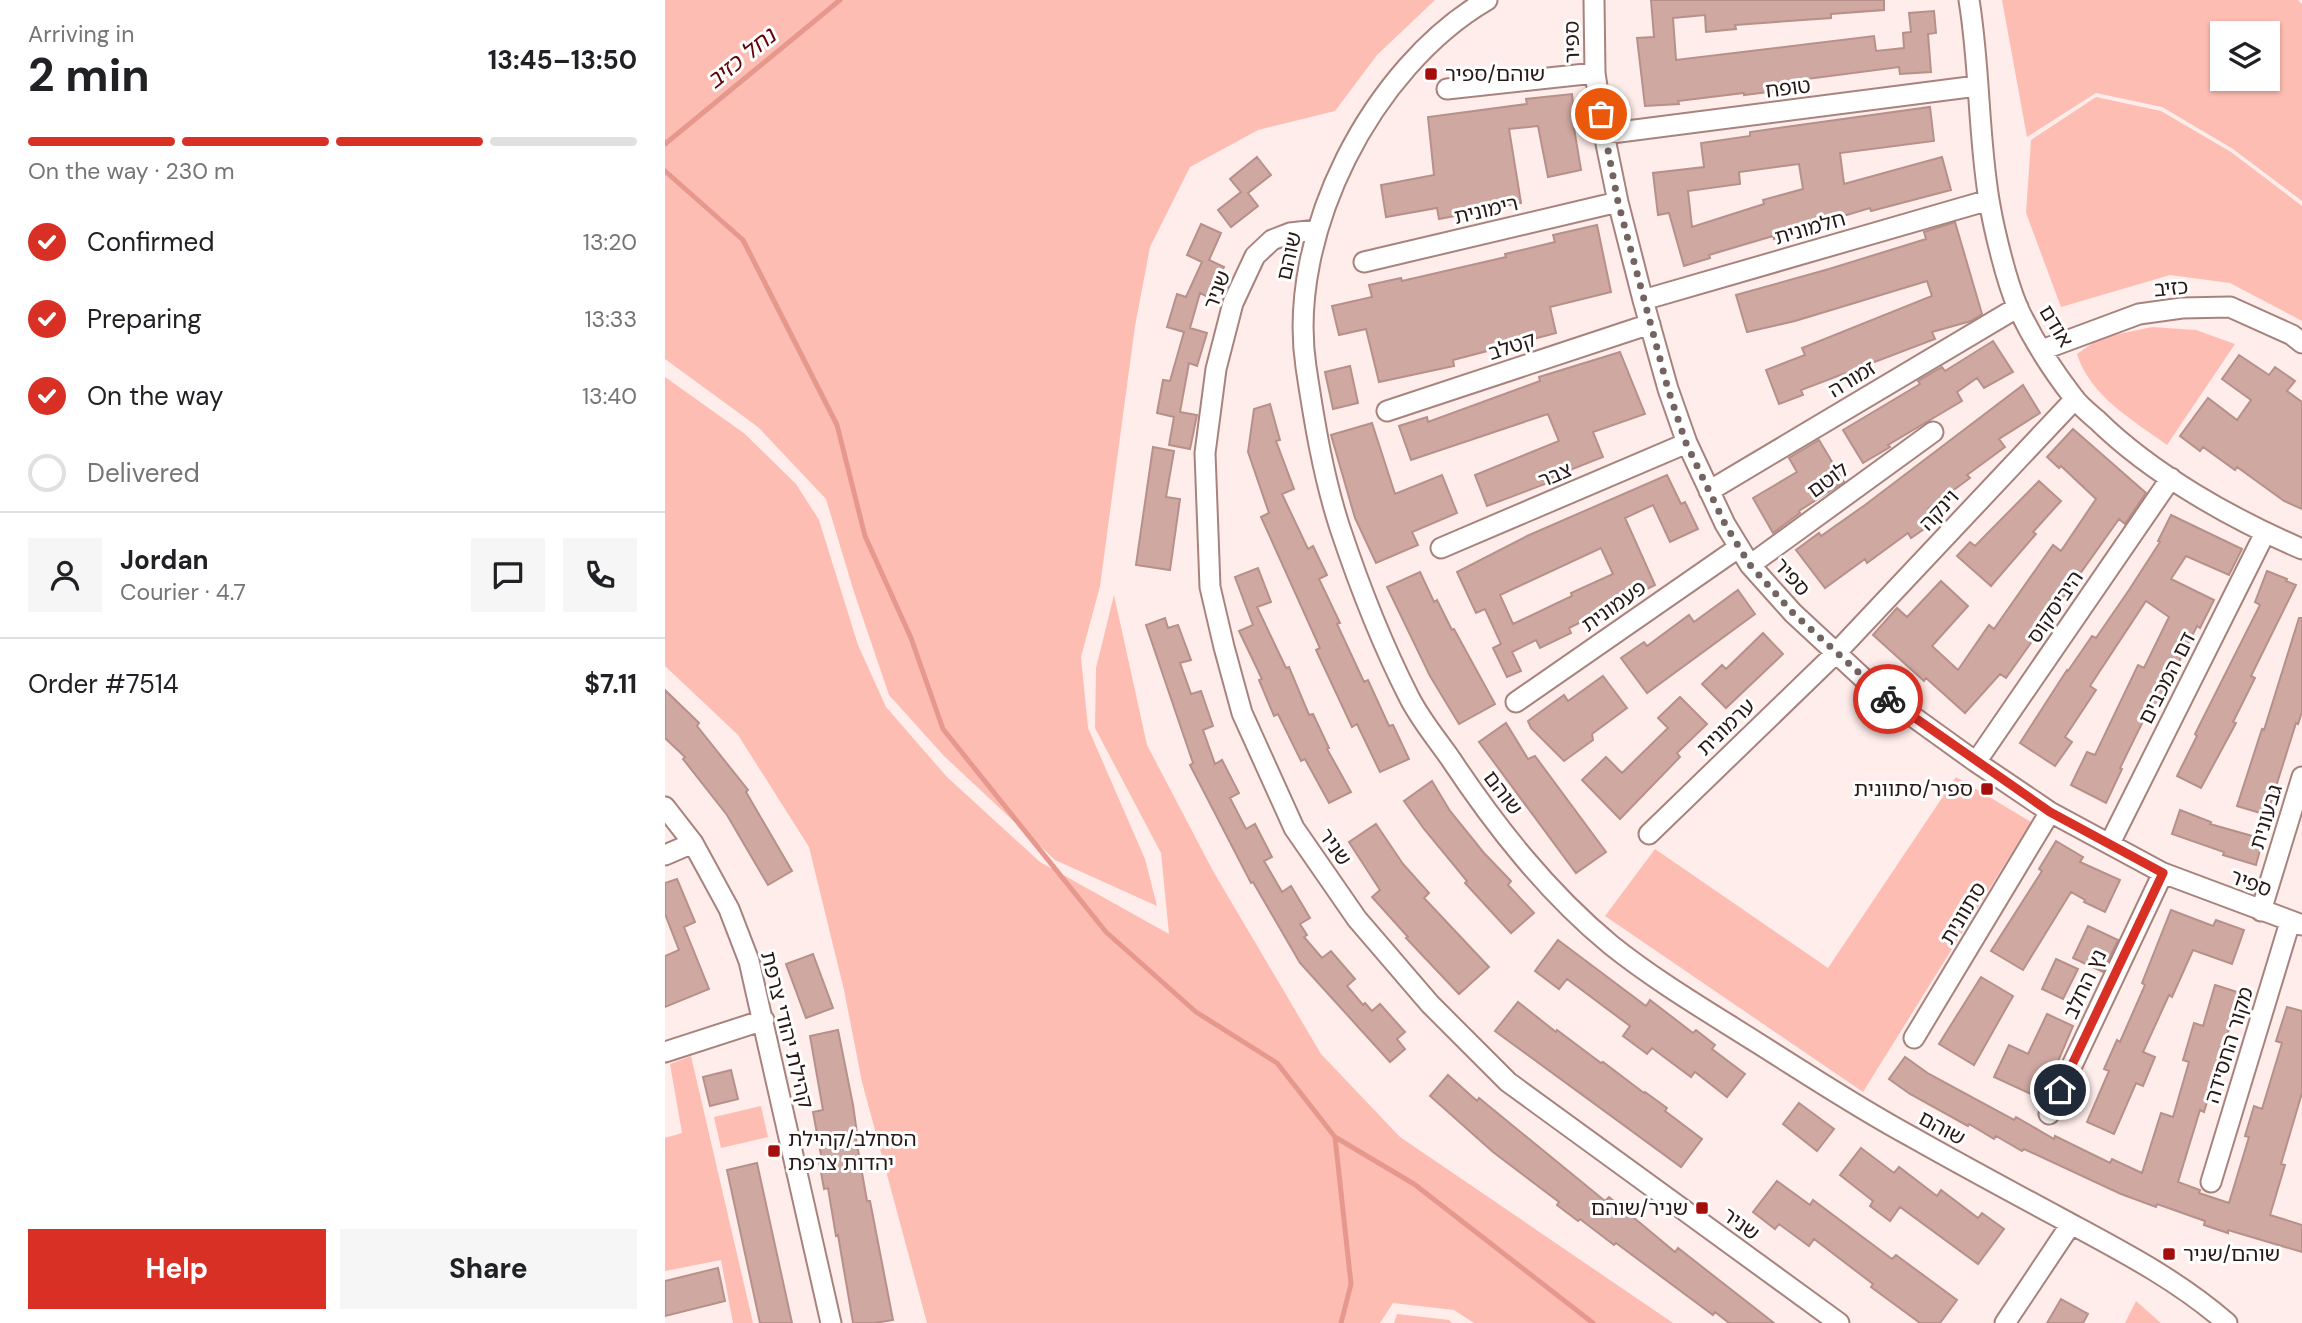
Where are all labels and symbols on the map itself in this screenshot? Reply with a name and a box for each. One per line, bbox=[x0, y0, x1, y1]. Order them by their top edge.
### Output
water label: נחל כזיב bbox=[700, 20, 783, 95]
street label: ספיר bbox=[1558, 20, 1586, 64]
place label: שוהם/ספיר bbox=[1445, 60, 1545, 88]
marker: שוהם/ספיר bbox=[1423, 66, 1439, 82]
street label: טופח bbox=[1764, 71, 1812, 105]
pin bbox=[1571, 84, 1631, 144]
street label: רימונית bbox=[1451, 189, 1521, 231]
street label: חלמונית bbox=[1771, 204, 1849, 252]
street label: שוהם bbox=[1270, 229, 1308, 283]
street label: שניר bbox=[1197, 266, 1237, 314]
street label: כזיב bbox=[2153, 273, 2189, 303]
street label: אודם bbox=[2032, 300, 2080, 352]
street label: קטלב bbox=[1485, 325, 1539, 367]
street label: זמורה bbox=[1823, 354, 1881, 404]
street label: צבר bbox=[1534, 456, 1576, 494]
street label: לוטם bbox=[1802, 456, 1854, 504]
street label: וינקה bbox=[1913, 483, 1965, 537]
street label: ספיר bbox=[1767, 552, 1817, 602]
street label: היביסקוס bbox=[2020, 565, 2090, 649]
street label: פעמונית bbox=[1576, 574, 1652, 638]
street label: דם המכבים bbox=[2132, 627, 2202, 729]
courier bbox=[1853, 664, 1923, 734]
street label: ערמונית bbox=[1691, 692, 1761, 762]
street label: שוהם bbox=[1477, 765, 1529, 821]
place label: ספיר/סתוונית bbox=[1854, 775, 1973, 803]
marker: ספיר/סתוונית bbox=[1979, 781, 1995, 797]
street label: גבעונית bbox=[2243, 781, 2289, 853]
street label: שניר bbox=[1312, 823, 1358, 871]
street label: ספיר bbox=[2226, 862, 2276, 904]
street label: סתוונית bbox=[1933, 876, 1993, 950]
street label: נץ החלב bbox=[2057, 945, 2113, 1023]
street label: קהילת יהודי צרפת bbox=[754, 948, 820, 1112]
street label: מקור החסידה bbox=[2198, 983, 2260, 1107]
pin bbox=[2030, 1060, 2090, 1120]
street label: שוהם bbox=[1914, 1104, 1970, 1152]
place label: הסחלב/קהילת יהדות צרפת bbox=[788, 1125, 917, 1177]
marker: הסחלב/קהילת יהדות צרפת bbox=[766, 1143, 782, 1159]
place label: שניר/שוהם bbox=[1591, 1194, 1688, 1222]
marker: שניר/שוהם bbox=[1694, 1200, 1710, 1216]
street label: שניר bbox=[1717, 1201, 1765, 1247]
place label: שוהם/שניר bbox=[2183, 1240, 2280, 1268]
marker: שוהם/שניר bbox=[2161, 1246, 2177, 1262]

